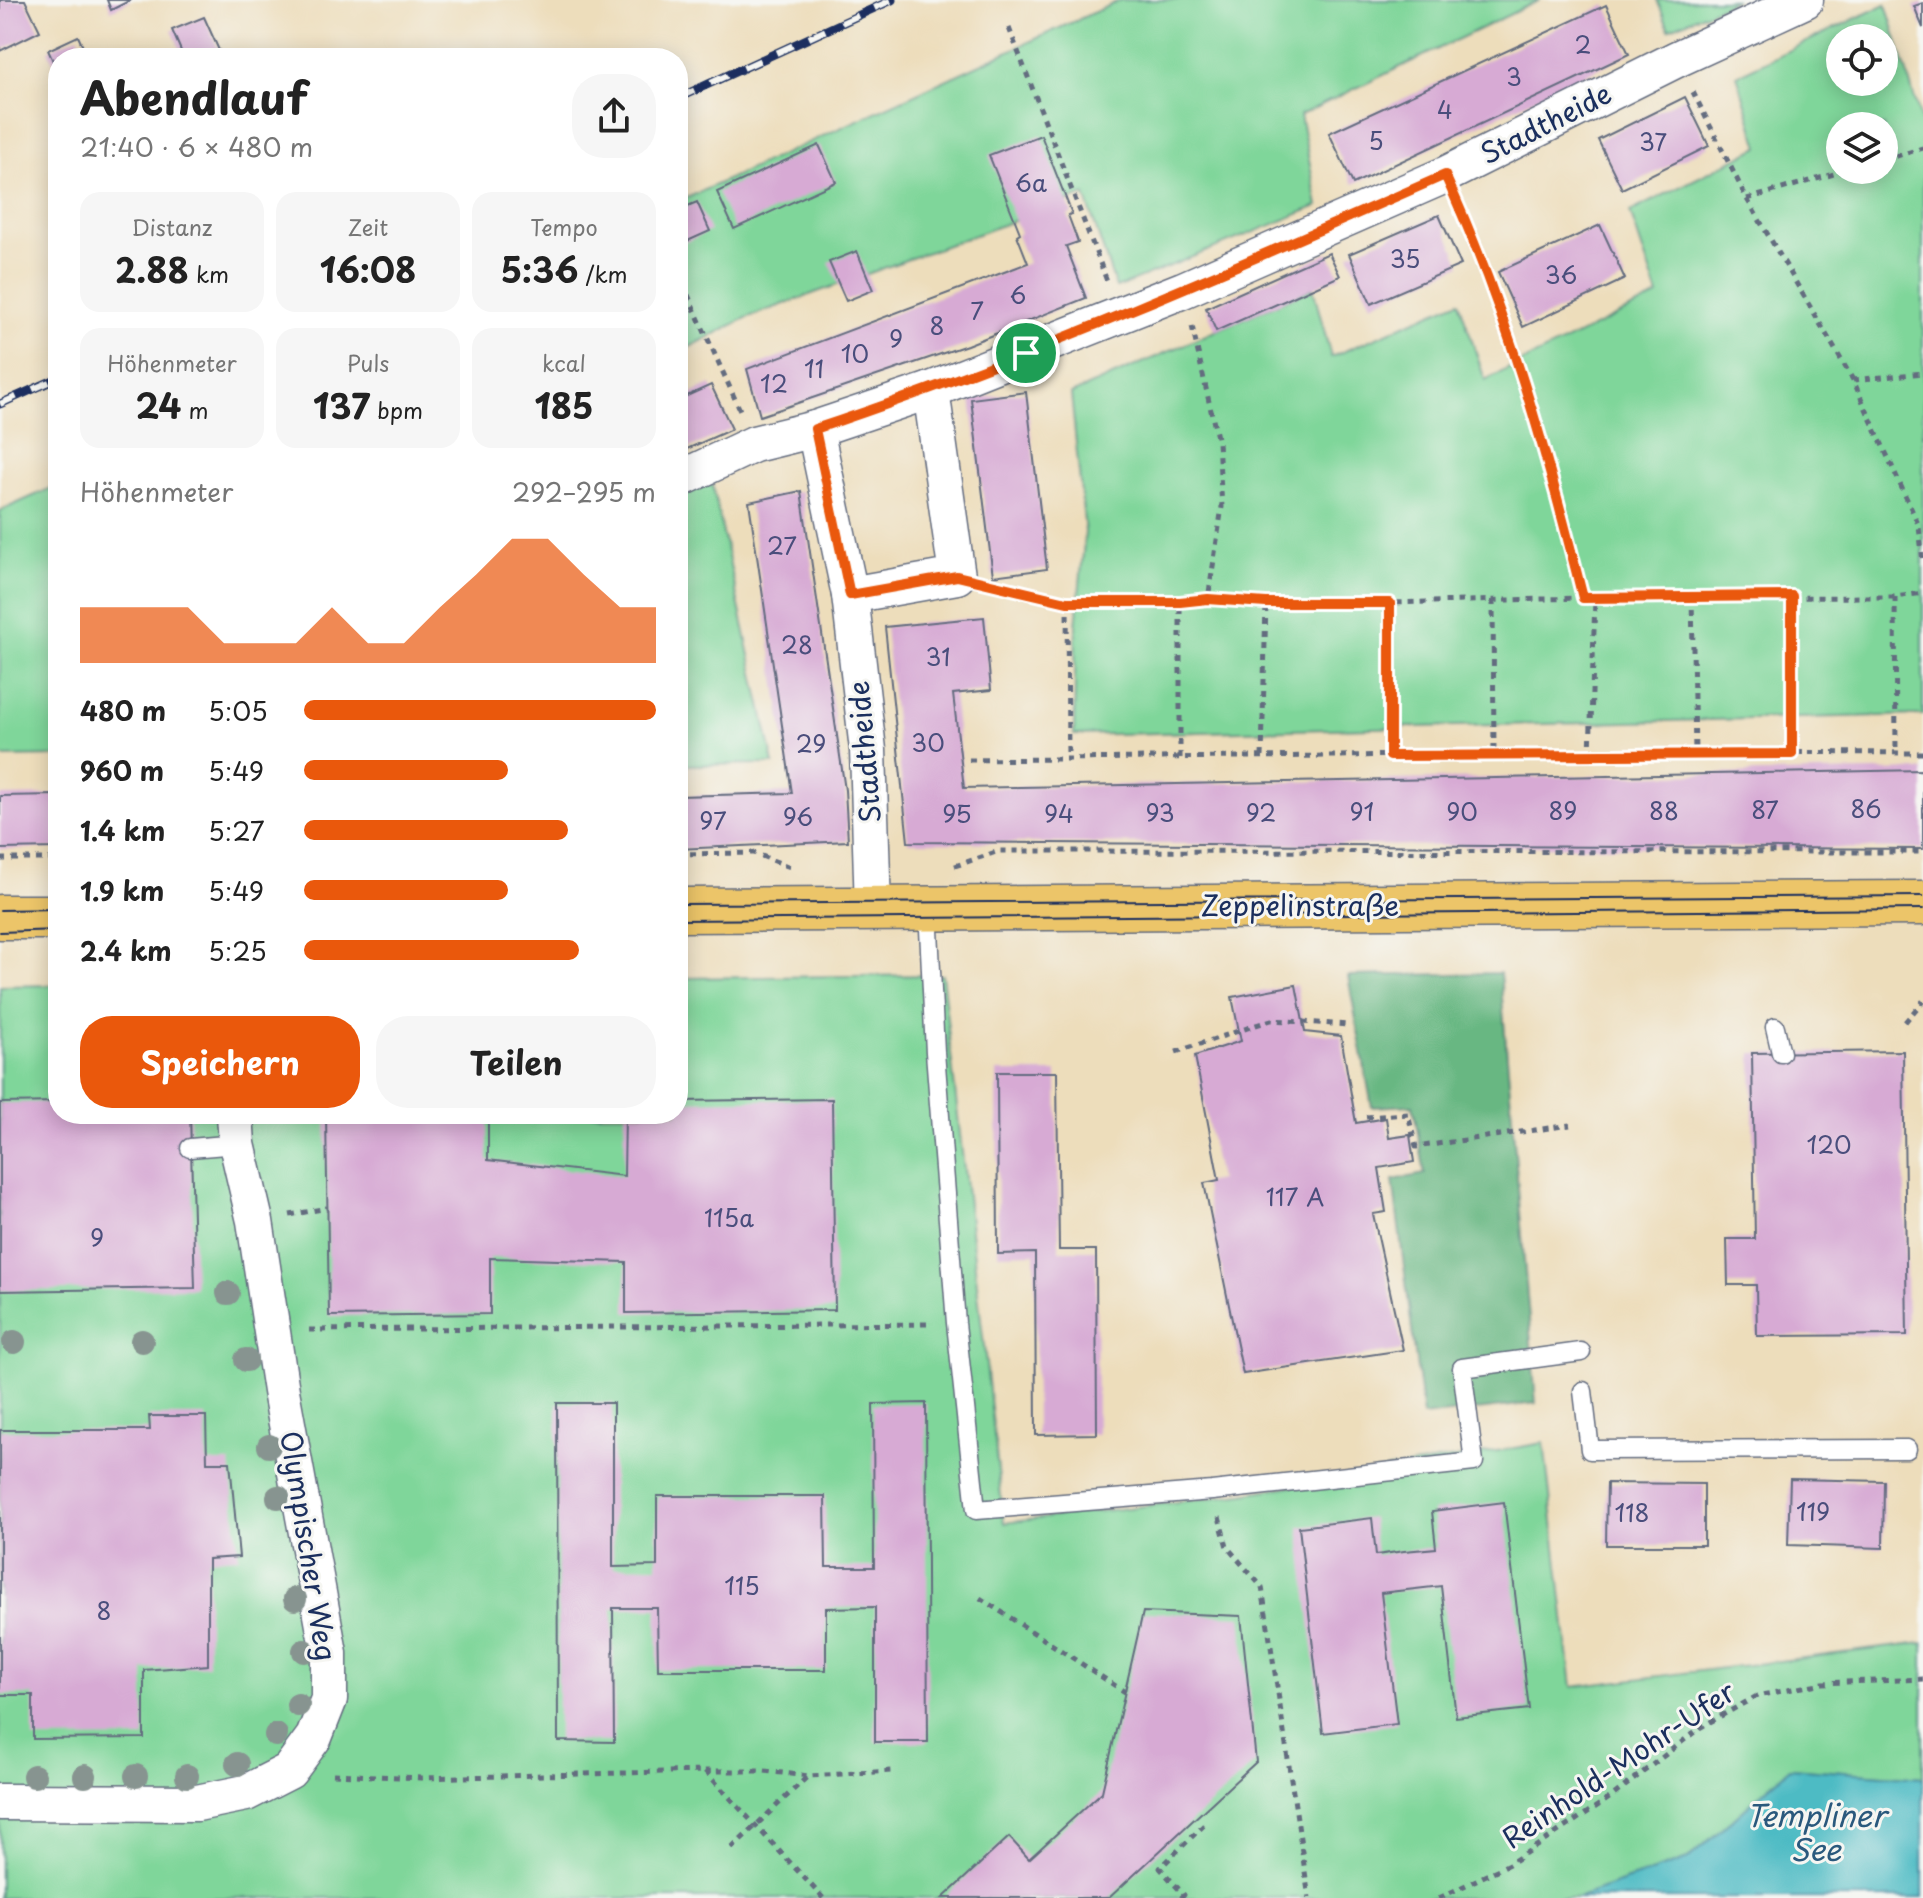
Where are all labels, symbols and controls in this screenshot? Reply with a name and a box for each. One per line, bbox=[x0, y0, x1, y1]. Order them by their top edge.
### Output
map controls bbox=[1826, 24, 1898, 184]
button: locate bbox=[1826, 24, 1898, 96]
house number: 2 bbox=[1575, 26, 1592, 62]
house number: 3 bbox=[1506, 58, 1522, 94]
text: Abendlauf bbox=[80, 64, 308, 130]
street label: Stadtheide bbox=[1472, 71, 1619, 174]
button: share bbox=[572, 74, 656, 158]
house number: 4 bbox=[1437, 91, 1453, 127]
button: layers bbox=[1826, 112, 1898, 184]
house number: 5 bbox=[1368, 122, 1384, 158]
house number: 37 bbox=[1639, 123, 1667, 159]
text: 21:40 · 6 × 480 m bbox=[80, 127, 313, 166]
house number: 6a bbox=[1015, 164, 1047, 200]
text: Distanz bbox=[132, 210, 212, 243]
text: Zeit bbox=[348, 210, 388, 243]
text: Tempo bbox=[530, 210, 598, 243]
house number: 35 bbox=[1390, 240, 1420, 276]
text: 2.88 bbox=[115, 243, 189, 295]
text: 16:08 bbox=[320, 243, 416, 295]
text: 5:36 bbox=[500, 243, 578, 295]
house number: 36 bbox=[1545, 256, 1577, 292]
text: km bbox=[189, 257, 229, 290]
text: /km bbox=[578, 257, 628, 290]
house number: 6 bbox=[1010, 276, 1026, 312]
house number: 7 bbox=[970, 292, 984, 328]
house number: 8 bbox=[930, 307, 945, 343]
pin bbox=[992, 319, 1060, 387]
house number: 9 bbox=[889, 320, 903, 356]
icon: arrive bbox=[1004, 331, 1048, 375]
house number: 10 bbox=[841, 335, 869, 371]
text: Höhenmeter bbox=[107, 346, 237, 379]
text: Puls bbox=[347, 346, 389, 379]
text: kcal bbox=[542, 346, 586, 379]
house number: 11 bbox=[804, 350, 824, 386]
house number: 12 bbox=[760, 365, 788, 401]
text: 24 bbox=[135, 379, 181, 431]
text: 137 bbox=[313, 379, 370, 431]
text: 185 bbox=[535, 379, 594, 431]
text: m bbox=[181, 393, 209, 426]
text: bpm bbox=[370, 393, 423, 426]
text: Höhenmeter bbox=[80, 472, 233, 511]
text: 292–295 m bbox=[512, 472, 656, 511]
house number: 27 bbox=[767, 527, 797, 563]
house number: 28 bbox=[781, 626, 813, 662]
house number: 31 bbox=[925, 638, 951, 674]
street label: Stadtheide bbox=[836, 679, 891, 825]
text: 480 m bbox=[80, 691, 166, 730]
text: 5:05 bbox=[208, 691, 268, 730]
house number: 30 bbox=[911, 724, 945, 760]
house number: 29 bbox=[796, 725, 826, 761]
text: 960 m bbox=[80, 751, 164, 790]
text: 5:49 bbox=[208, 751, 264, 790]
house number: 86 bbox=[1850, 790, 1882, 826]
house number: 87 bbox=[1751, 791, 1779, 827]
house number: 89 bbox=[1549, 792, 1577, 828]
house number: 88 bbox=[1649, 792, 1679, 828]
house number: 91 bbox=[1350, 793, 1374, 829]
house number: 90 bbox=[1446, 793, 1478, 829]
house number: 93 bbox=[1145, 794, 1175, 830]
house number: 92 bbox=[1246, 794, 1276, 830]
house number: 95 bbox=[942, 795, 972, 831]
house number: 94 bbox=[1044, 795, 1074, 831]
house number: 96 bbox=[783, 798, 813, 834]
house number: 97 bbox=[699, 802, 727, 838]
text: 1.4 km bbox=[80, 811, 165, 850]
text: 5:27 bbox=[208, 811, 265, 850]
text: 1.9 km bbox=[80, 871, 164, 910]
text: 5:49 bbox=[208, 871, 264, 910]
street label: Zeppelinstraße bbox=[1201, 883, 1399, 926]
text: 2.4 km bbox=[80, 931, 172, 970]
text: 5:25 bbox=[208, 931, 267, 970]
button: Speichern bbox=[80, 1016, 360, 1108]
button: Teilen bbox=[376, 1016, 656, 1108]
house number: 120 bbox=[1806, 1126, 1852, 1162]
house number: 117 A bbox=[1266, 1178, 1324, 1214]
house number: 115a bbox=[704, 1199, 754, 1235]
house number: 9 bbox=[90, 1219, 104, 1255]
street label: Olympischer Weg bbox=[270, 1428, 349, 1664]
house number: 119 bbox=[1796, 1493, 1830, 1529]
house number: 118 bbox=[1614, 1494, 1650, 1530]
house number: 115 bbox=[724, 1567, 760, 1603]
house number: 8 bbox=[97, 1592, 112, 1628]
street label: Reinhold-Mohr-Ufer bbox=[1493, 1669, 1744, 1858]
water label: Templiner See bbox=[1746, 1792, 1890, 1871]

